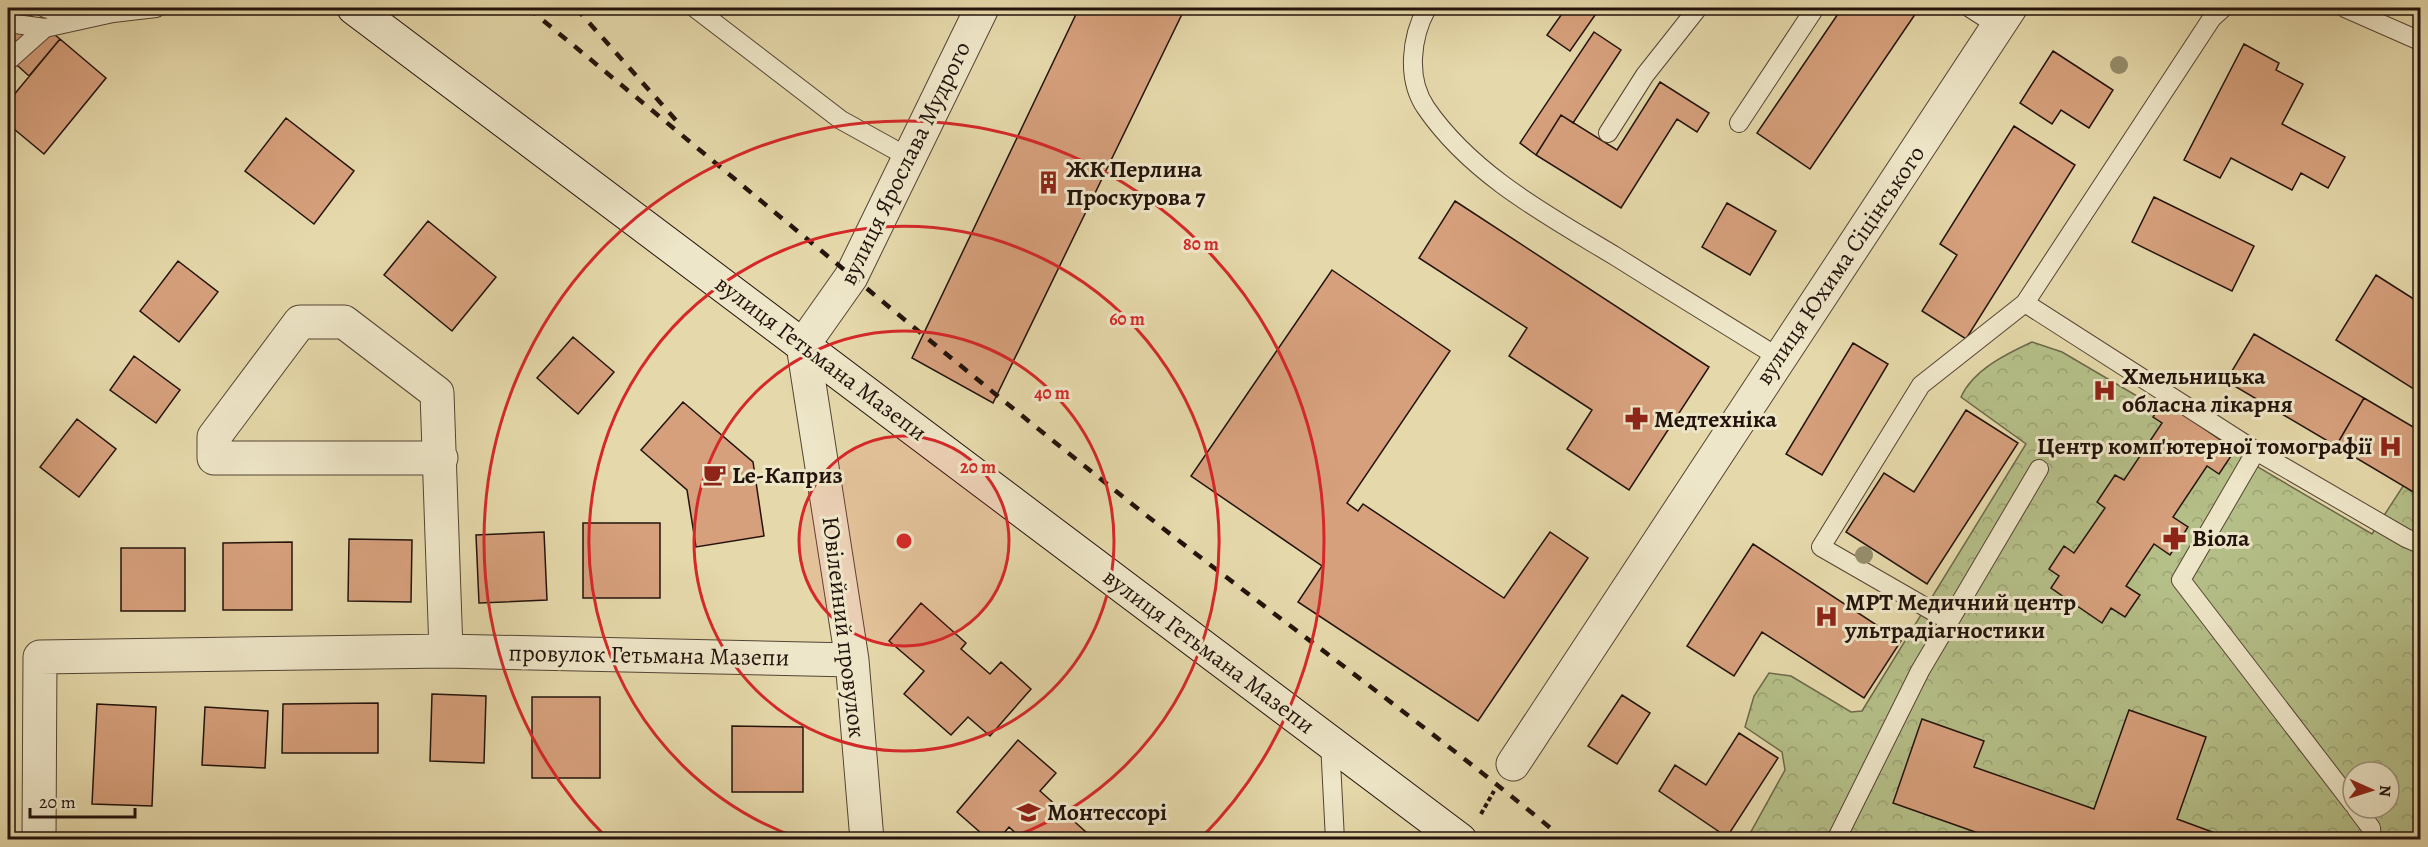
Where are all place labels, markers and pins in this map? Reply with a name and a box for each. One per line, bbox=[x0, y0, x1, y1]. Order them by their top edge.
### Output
place label: ЖК Перлина Проскурова 7 bbox=[1066, 153, 1206, 213]
building icon: ЖК Перлина Проскурова 7 bbox=[1035, 170, 1061, 196]
place label: Хмельницька обласна лікарня bbox=[2122, 360, 2293, 420]
hospital icon: Хмельницька обласна лікарня bbox=[2091, 377, 2117, 403]
place label: Медтехніка bbox=[1654, 403, 1777, 435]
pharmacy icon: Медтехніка bbox=[1623, 406, 1649, 432]
place label: Центр комп'ютерної томографії bbox=[2037, 430, 2373, 462]
hospital icon: Центр комп'ютерної томографії bbox=[2377, 433, 2403, 459]
place label: Le-Каприз bbox=[732, 459, 843, 491]
cafe icon: Le-Каприз bbox=[701, 462, 727, 488]
place label: Віола bbox=[2192, 522, 2250, 554]
pharmacy icon: Віола bbox=[2161, 525, 2187, 551]
centre of rings bbox=[894, 531, 914, 551]
place label: МРТ Медичний центр ультрадіагностики bbox=[1844, 586, 2076, 646]
hospital icon: МРТ Медичний центр ультрадіагностики bbox=[1814, 603, 1840, 629]
place label: Монтессорі bbox=[1047, 796, 1167, 828]
school or university icon: Монтессорі bbox=[1016, 799, 1042, 825]

